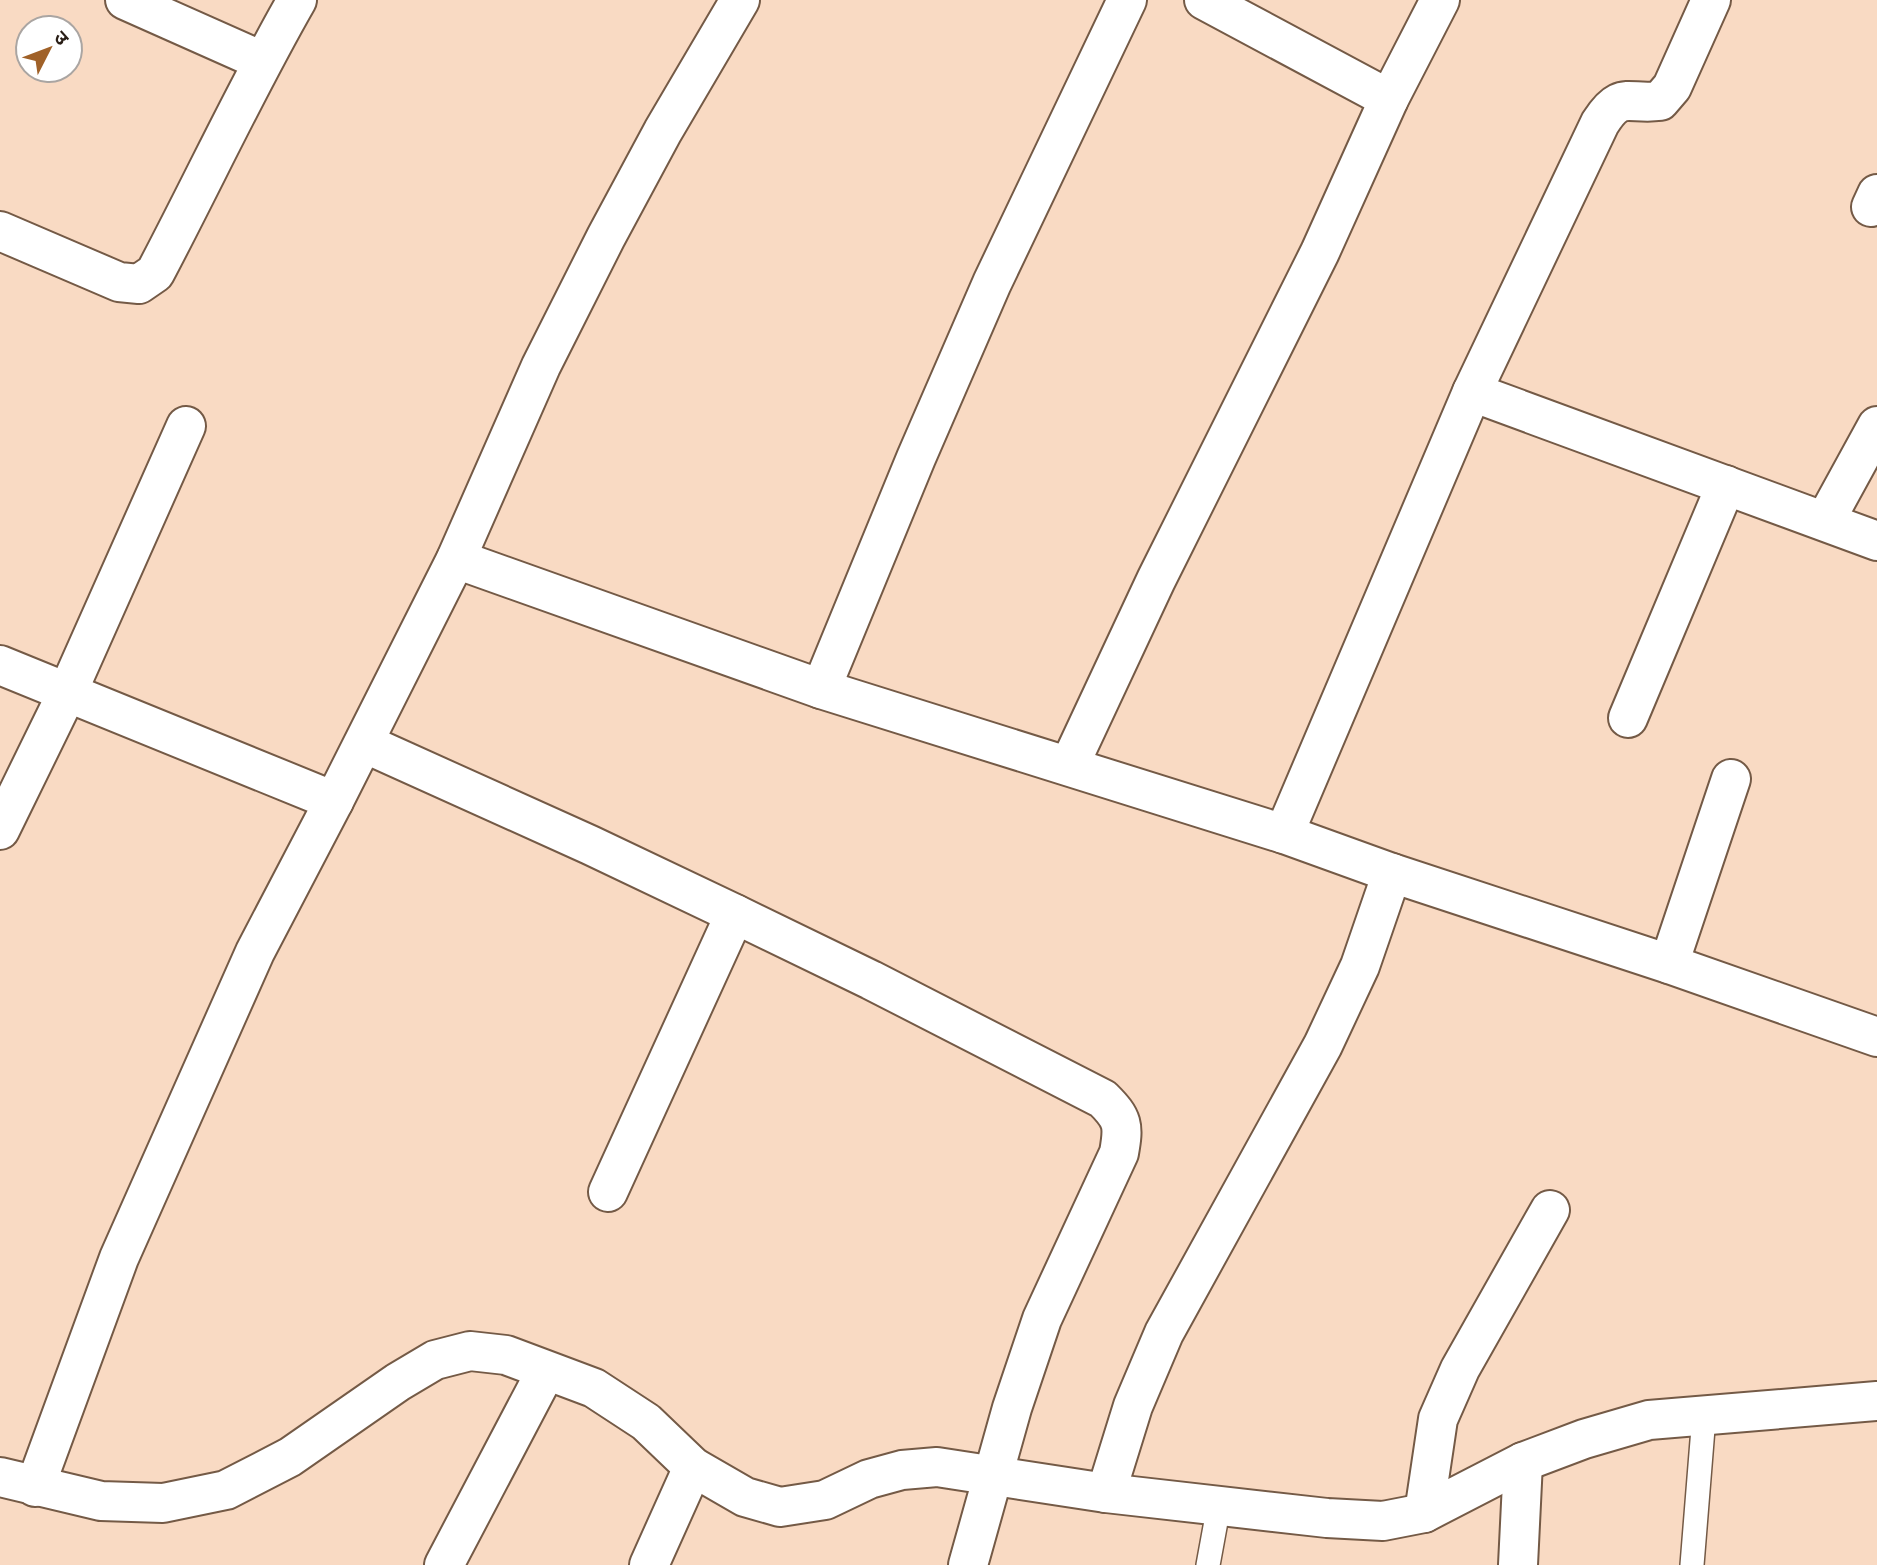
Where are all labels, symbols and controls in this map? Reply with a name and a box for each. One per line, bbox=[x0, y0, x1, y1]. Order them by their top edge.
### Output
north arrow bbox=[14, 14, 84, 84]
text: उ bbox=[50, 27, 73, 50]

